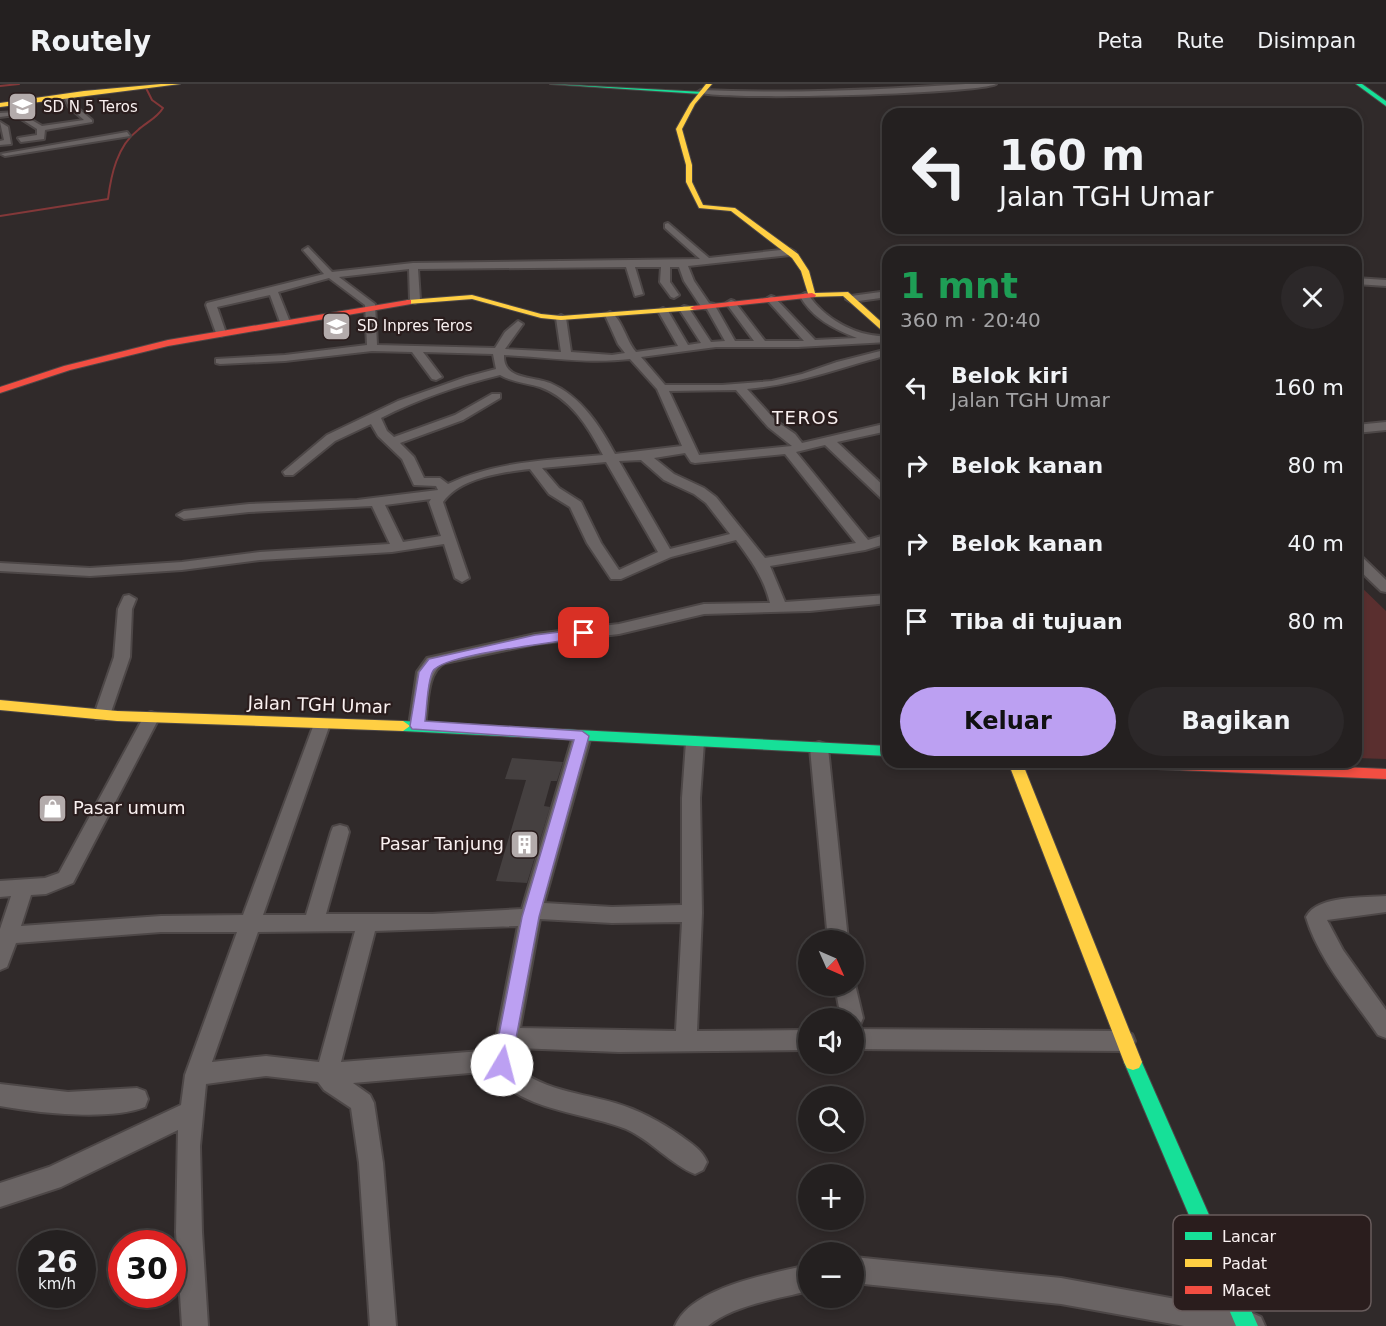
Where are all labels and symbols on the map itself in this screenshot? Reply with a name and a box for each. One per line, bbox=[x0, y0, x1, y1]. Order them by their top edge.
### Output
school or university icon: SD N 5 Teros bbox=[6, 91, 38, 123]
place label: SD N 5 Teros bbox=[43, 98, 138, 116]
school or university icon: SD Inpres Teros bbox=[320, 310, 352, 342]
place label: SD Inpres Teros bbox=[357, 317, 473, 335]
district label: TEROS bbox=[771, 407, 840, 428]
pin bbox=[558, 607, 609, 658]
street label: Jalan TGH Umar bbox=[246, 691, 391, 718]
shop icon: Pasar umum bbox=[36, 792, 68, 824]
place label: Pasar umum bbox=[73, 797, 186, 818]
building icon: Pasar Tanjung bbox=[509, 828, 541, 860]
place label: Pasar Tanjung bbox=[380, 833, 504, 854]
north arrow bbox=[798, 930, 864, 996]
position arrow bbox=[470, 1033, 534, 1097]
legend bbox=[1173, 1215, 1371, 1311]
text: Lancar bbox=[1222, 1227, 1276, 1246]
speed limit sign: 30 bbox=[108, 1230, 186, 1308]
text: Padat bbox=[1222, 1254, 1267, 1273]
text: Macet bbox=[1222, 1281, 1271, 1300]

